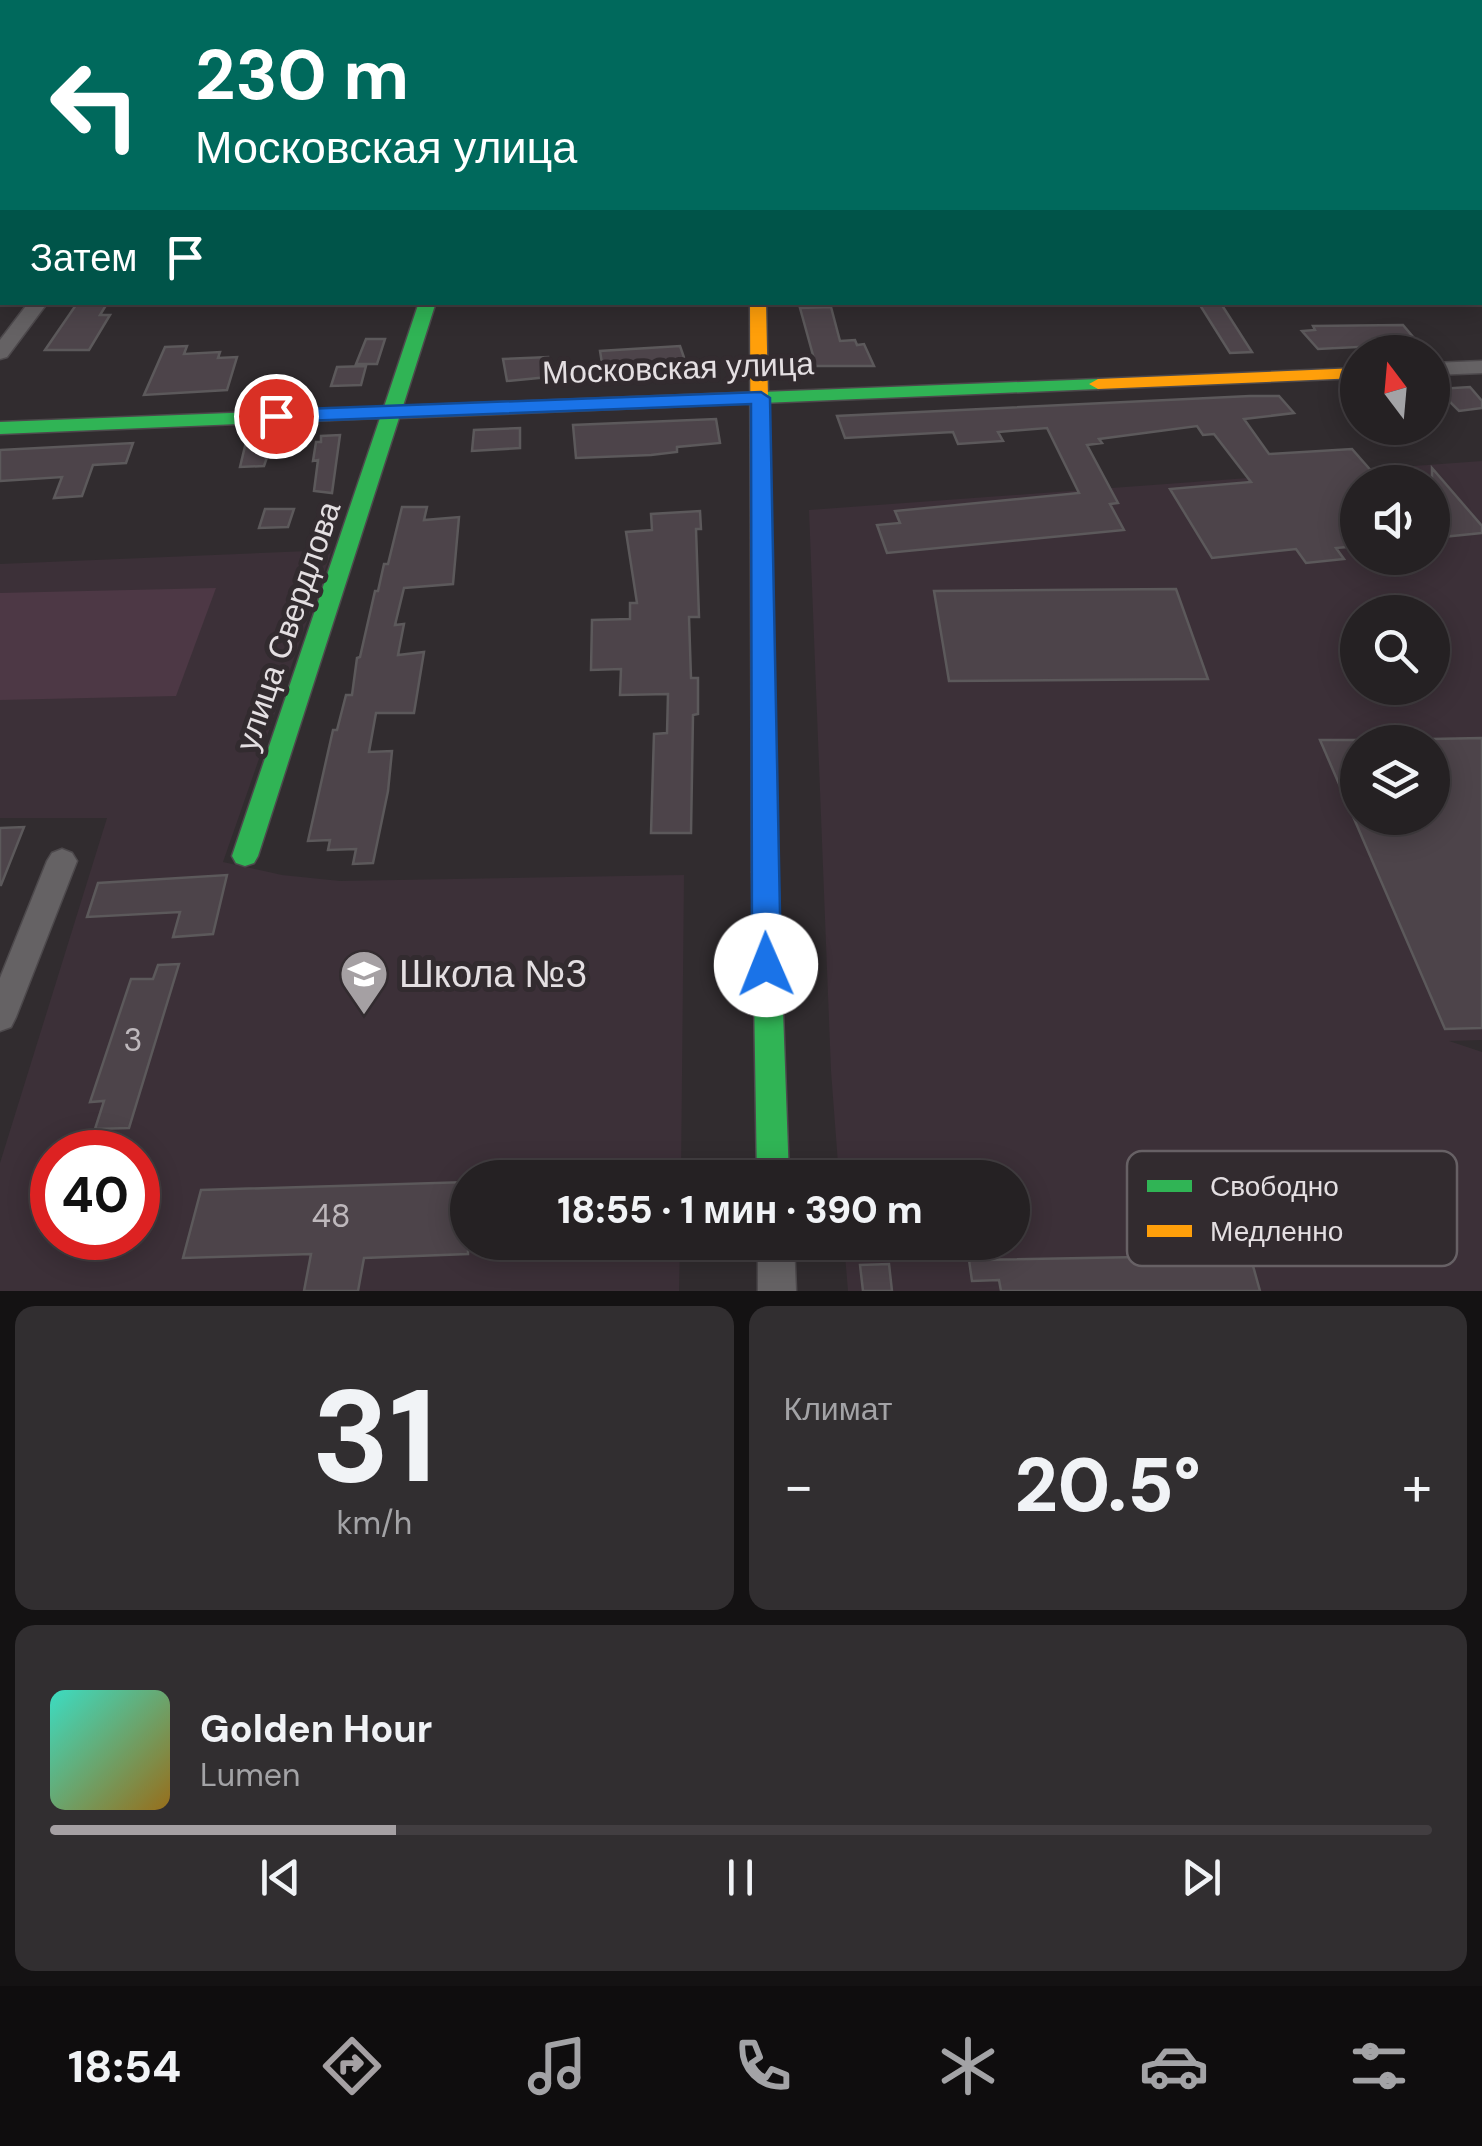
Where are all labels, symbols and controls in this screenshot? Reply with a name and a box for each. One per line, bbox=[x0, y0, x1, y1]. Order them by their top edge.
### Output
text: 230 m bbox=[195, 30, 409, 121]
icon: left bbox=[30, 40, 160, 170]
text: Московская улица bbox=[195, 118, 577, 177]
icon: arrive bbox=[158, 230, 213, 285]
text: Затем bbox=[30, 233, 138, 283]
north arrow bbox=[1340, 335, 1450, 445]
map controls bbox=[1340, 335, 1450, 835]
street label: Московская улица bbox=[541, 342, 815, 394]
pin bbox=[234, 374, 319, 459]
icon: arrive bbox=[249, 389, 304, 444]
button: sound bbox=[1340, 465, 1450, 575]
street label: улица Свердлова bbox=[226, 496, 350, 756]
button: search bbox=[1340, 595, 1450, 705]
button: layers bbox=[1340, 725, 1450, 835]
position arrow bbox=[714, 913, 818, 1017]
school or university icon: Школа №3 bbox=[338, 948, 390, 1016]
place label: Школа №3 bbox=[399, 949, 588, 999]
house number: 3 bbox=[124, 1019, 142, 1061]
speed limit sign: 40 bbox=[30, 1130, 160, 1260]
legend bbox=[1127, 1151, 1457, 1266]
text: Свободно bbox=[1210, 1168, 1339, 1205]
text: 18:55 · 1 мин · 390 m bbox=[557, 1185, 923, 1235]
house number: 48 bbox=[312, 1195, 350, 1237]
text: Медленно bbox=[1210, 1213, 1343, 1250]
text: 31 bbox=[312, 1352, 437, 1521]
text: Климат bbox=[784, 1388, 892, 1430]
text: 20.5° bbox=[1015, 1437, 1201, 1534]
text: − bbox=[784, 1450, 814, 1522]
text: + bbox=[1402, 1450, 1432, 1522]
text: km/h bbox=[336, 1502, 412, 1544]
text: Golden Hour bbox=[200, 1704, 432, 1754]
text: Lumen bbox=[200, 1754, 300, 1796]
icon: previous bbox=[253, 1850, 308, 1905]
icon: pause bbox=[713, 1850, 768, 1905]
icon: next bbox=[1174, 1850, 1229, 1905]
icon: directions bbox=[317, 2031, 387, 2101]
icon: music bbox=[522, 2031, 592, 2101]
icon: phone bbox=[728, 2031, 798, 2101]
icon: climate bbox=[933, 2031, 1003, 2101]
icon: car bbox=[1139, 2031, 1209, 2101]
icon: filters bbox=[1344, 2031, 1414, 2101]
text: 18:54 bbox=[68, 2037, 181, 2096]

